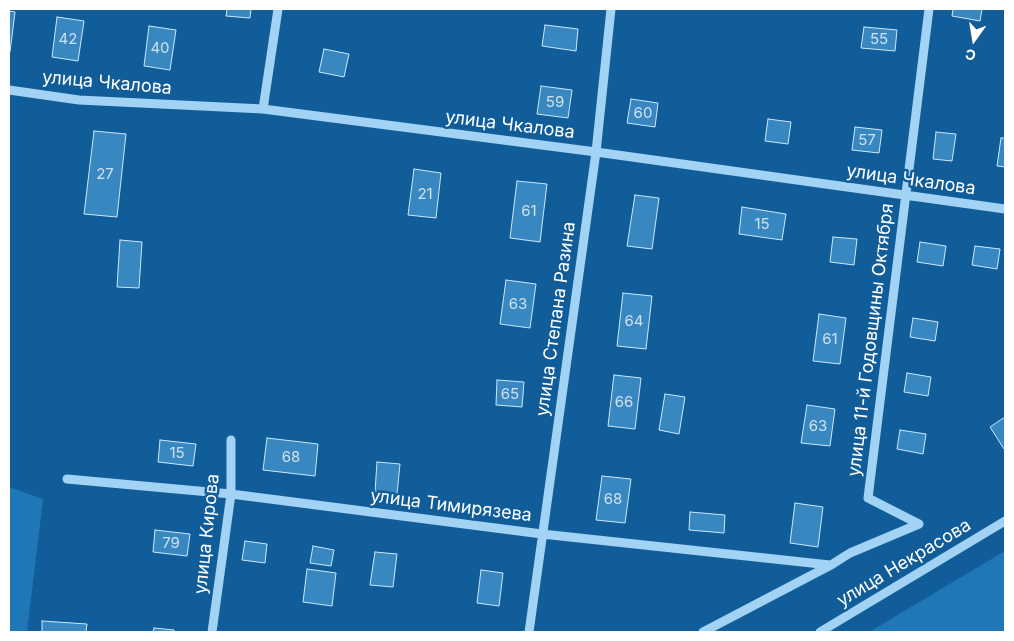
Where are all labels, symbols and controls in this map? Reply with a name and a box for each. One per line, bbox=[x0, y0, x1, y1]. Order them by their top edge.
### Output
north arrow bbox=[949, 15, 999, 65]
house number: 42 bbox=[59, 30, 77, 48]
house number: 55 bbox=[870, 30, 888, 48]
house number: 40 bbox=[150, 39, 170, 57]
text: С bbox=[964, 46, 977, 65]
street label: улица Чкалова bbox=[41, 67, 173, 99]
house number: 59 bbox=[546, 93, 564, 111]
house number: 60 bbox=[634, 104, 652, 122]
street label: улица Чкалова bbox=[444, 106, 576, 144]
house number: 57 bbox=[858, 131, 876, 149]
street label: улица Чкалова bbox=[845, 160, 977, 200]
house number: 27 bbox=[96, 165, 114, 183]
house number: 21 bbox=[417, 185, 433, 203]
house number: 61 bbox=[521, 202, 537, 220]
street label: улица 11-й Годовщины Октября bbox=[844, 202, 898, 478]
house number: 15 bbox=[754, 215, 770, 233]
street label: улица Степана Разина bbox=[532, 220, 580, 418]
house number: 63 bbox=[509, 295, 527, 313]
house number: 64 bbox=[625, 312, 643, 330]
house number: 61 bbox=[822, 330, 838, 348]
house number: 65 bbox=[501, 385, 519, 403]
house number: 66 bbox=[615, 393, 633, 411]
house number: 63 bbox=[809, 417, 827, 435]
house number: 15 bbox=[169, 444, 185, 462]
house number: 68 bbox=[282, 448, 300, 466]
street label: улица Кирова bbox=[190, 473, 224, 595]
street label: улица Тимирязева bbox=[369, 485, 533, 527]
house number: 68 bbox=[604, 490, 622, 508]
street label: улица Некрасова bbox=[833, 514, 975, 612]
house number: 79 bbox=[162, 534, 180, 552]

